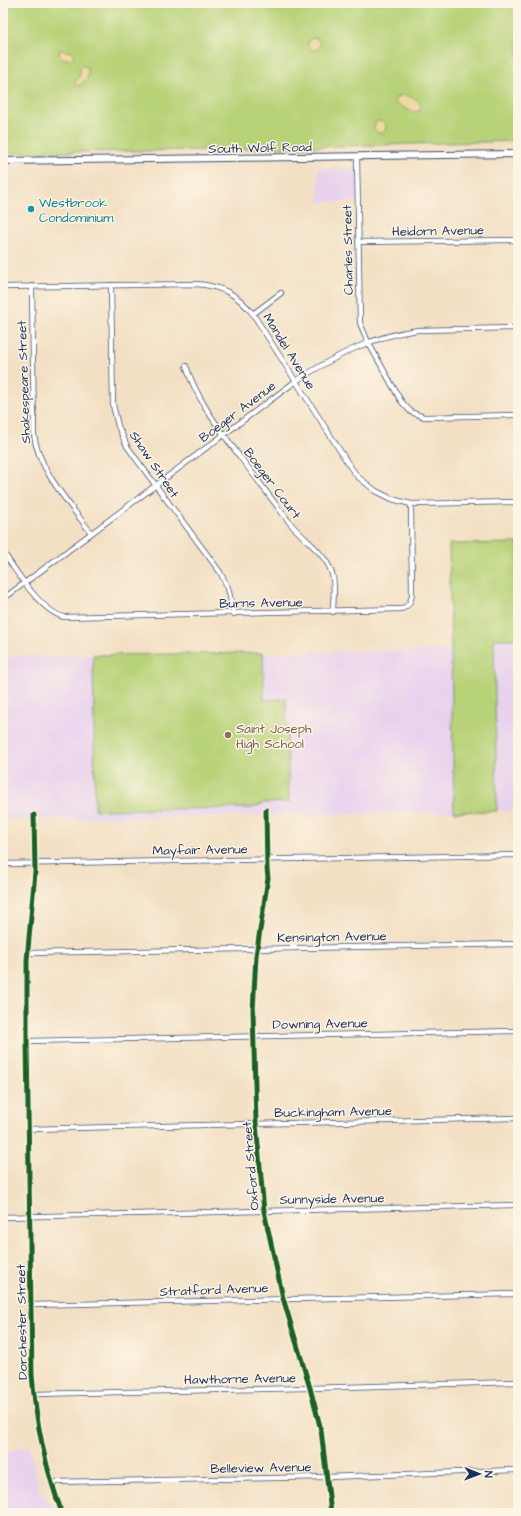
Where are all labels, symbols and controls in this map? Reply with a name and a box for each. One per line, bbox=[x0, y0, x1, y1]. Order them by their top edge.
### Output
street label: South Wolf Road bbox=[208, 138, 312, 158]
place label: Westbrook Condominium bbox=[39, 194, 114, 227]
marker: Westbrook Condominium bbox=[26, 204, 36, 214]
street label: Charles Street bbox=[338, 204, 358, 295]
street label: Heidorn Avenue bbox=[392, 221, 484, 241]
street label: Mandel Avenue bbox=[258, 310, 320, 393]
street label: Shakespeare Street bbox=[13, 319, 35, 444]
street label: Boeger Avenue bbox=[195, 377, 280, 447]
street label: Shaw Street bbox=[125, 428, 184, 502]
street label: Boeger Court bbox=[239, 444, 305, 524]
street label: Burns Avenue bbox=[219, 593, 303, 613]
place label: Saint Joseph High School bbox=[236, 720, 312, 754]
marker: Saint Joseph High School bbox=[223, 730, 233, 740]
street label: Mayfair Avenue bbox=[152, 840, 248, 861]
street label: Kensington Avenue bbox=[277, 927, 387, 948]
street label: Downing Avenue bbox=[272, 1014, 368, 1035]
street label: Buckingham Avenue bbox=[274, 1102, 392, 1123]
street label: Oxford Street bbox=[238, 1120, 264, 1211]
street label: Sunnyside Avenue bbox=[280, 1189, 385, 1210]
street label: Dorchester Street bbox=[12, 1263, 32, 1380]
street label: Stratford Avenue bbox=[159, 1279, 269, 1301]
street label: Hawthorne Avenue bbox=[184, 1369, 296, 1389]
north arrow bbox=[459, 1454, 499, 1494]
street label: Belleview Avenue bbox=[210, 1458, 312, 1478]
text: N bbox=[481, 1471, 496, 1478]

